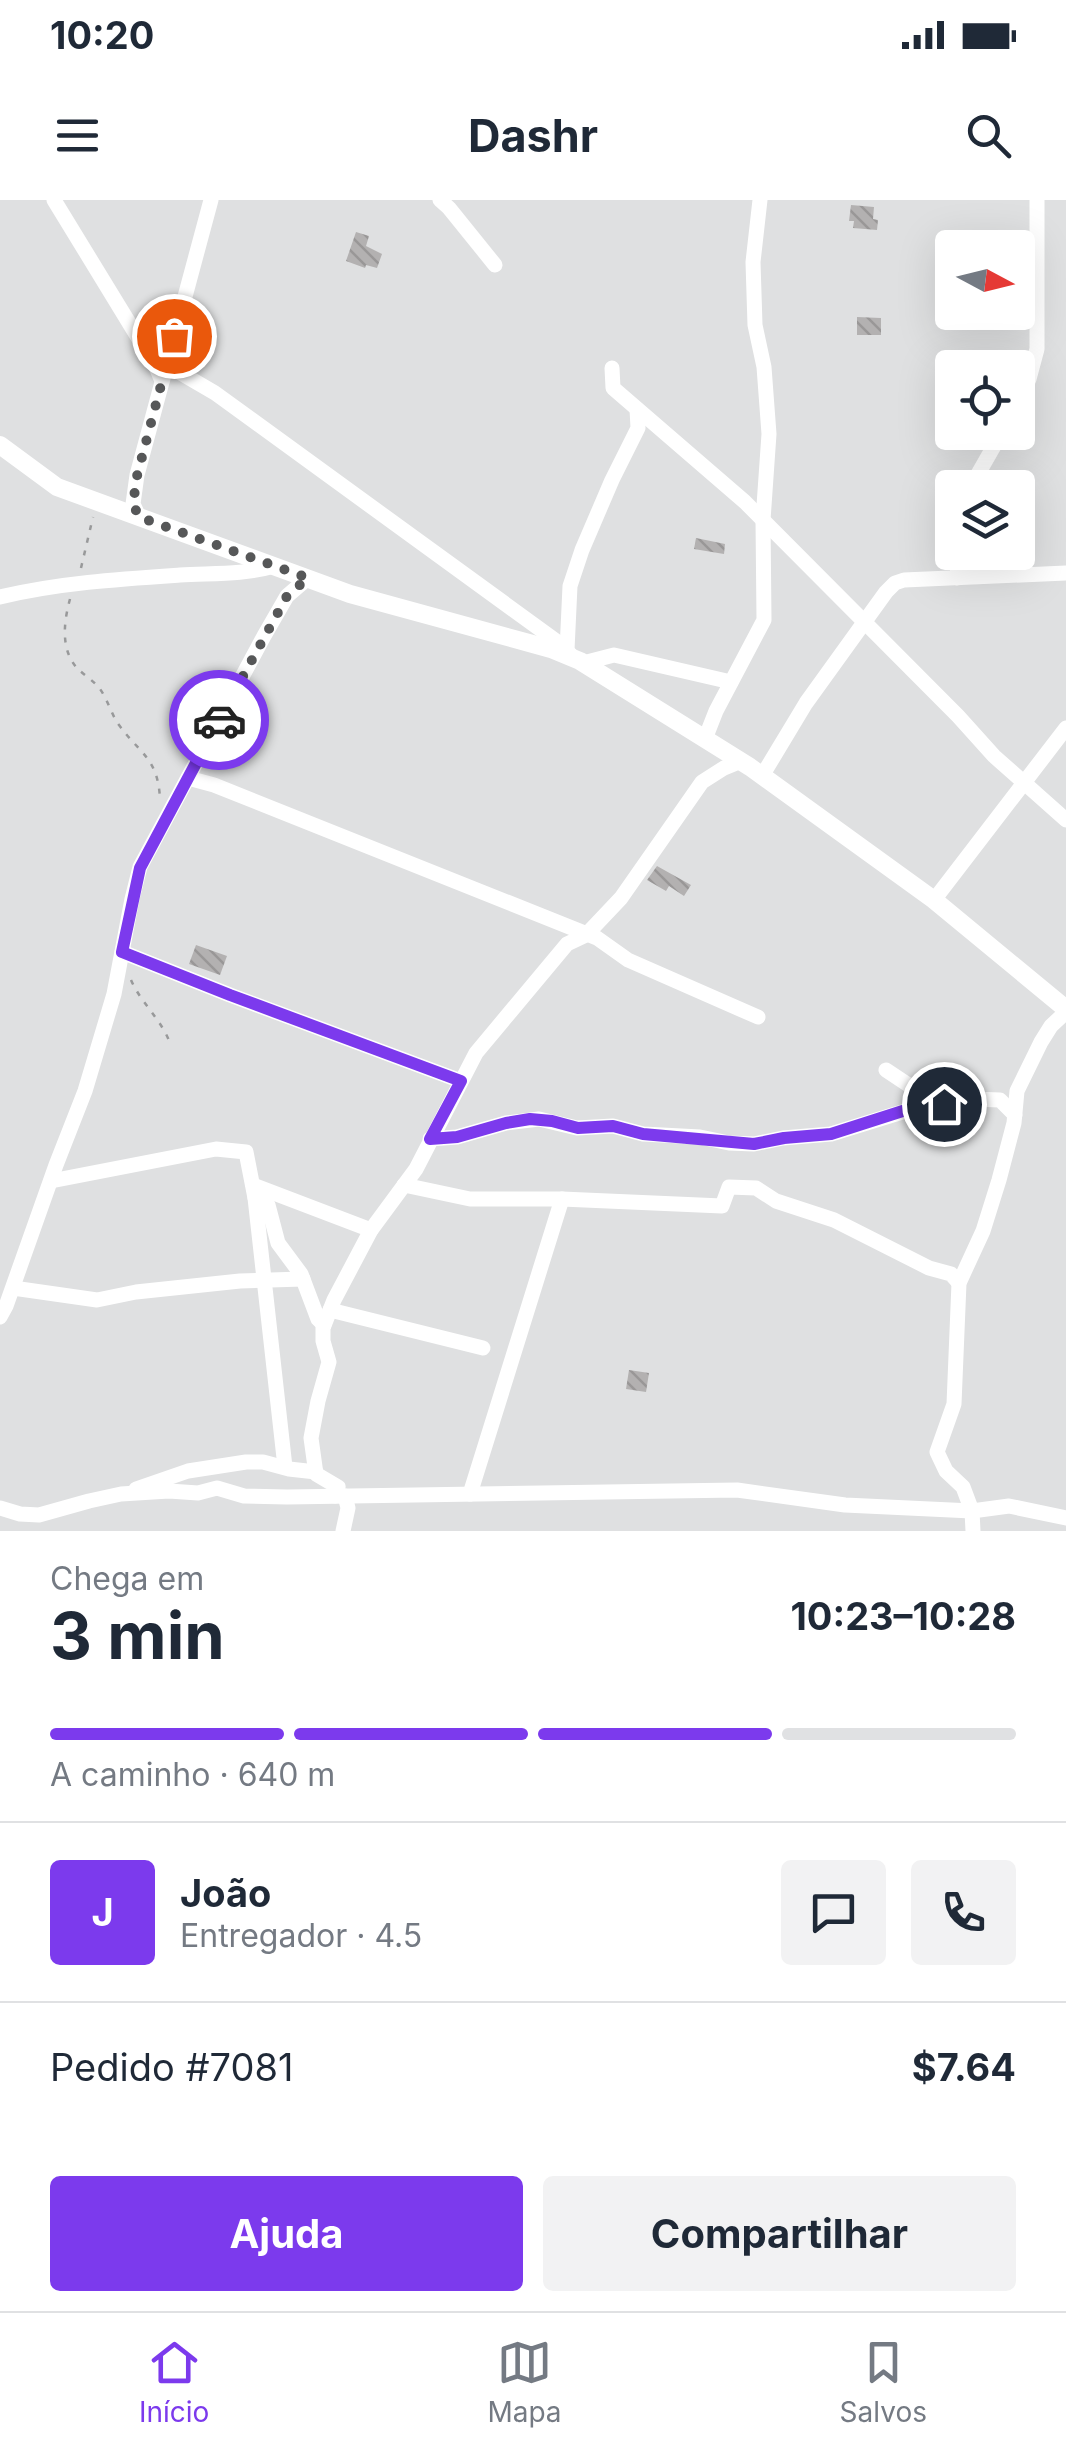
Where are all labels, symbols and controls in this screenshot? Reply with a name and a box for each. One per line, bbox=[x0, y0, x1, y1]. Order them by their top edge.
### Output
text: 10:20 bbox=[50, 12, 154, 58]
icon: menu bbox=[50, 108, 105, 163]
text: Dashr bbox=[468, 108, 598, 163]
icon: search bbox=[961, 108, 1016, 163]
north arrow bbox=[935, 230, 1035, 330]
map controls bbox=[935, 230, 1035, 570]
pin bbox=[132, 294, 217, 379]
icon: bag bbox=[147, 309, 202, 364]
button: locate bbox=[935, 350, 1035, 450]
button: layers bbox=[935, 470, 1035, 570]
courier bbox=[169, 670, 269, 770]
icon: car bbox=[192, 693, 247, 748]
pin bbox=[902, 1062, 987, 1147]
icon: home bbox=[917, 1077, 972, 1132]
text: Chega em bbox=[50, 1559, 204, 1598]
text: 10:23–10:28 bbox=[790, 1593, 1016, 1639]
text: 3 min bbox=[50, 1596, 225, 1675]
text: A caminho · 640 m bbox=[50, 1755, 335, 1794]
button: chat bbox=[781, 1860, 886, 1965]
button: phone bbox=[911, 1860, 1016, 1965]
text: João bbox=[180, 1870, 271, 1916]
text: J bbox=[91, 1889, 114, 1935]
text: Entregador · 4.5 bbox=[180, 1916, 422, 1955]
text: Pedido #7081 bbox=[50, 2044, 293, 2090]
text: $7.64 bbox=[912, 2044, 1016, 2090]
button: Ajuda bbox=[50, 2176, 523, 2291]
button: Compartilhar bbox=[543, 2176, 1016, 2291]
tab: Início bbox=[139, 2335, 209, 2429]
tab: Mapa bbox=[487, 2335, 562, 2429]
tab: Salvos bbox=[840, 2335, 927, 2429]

